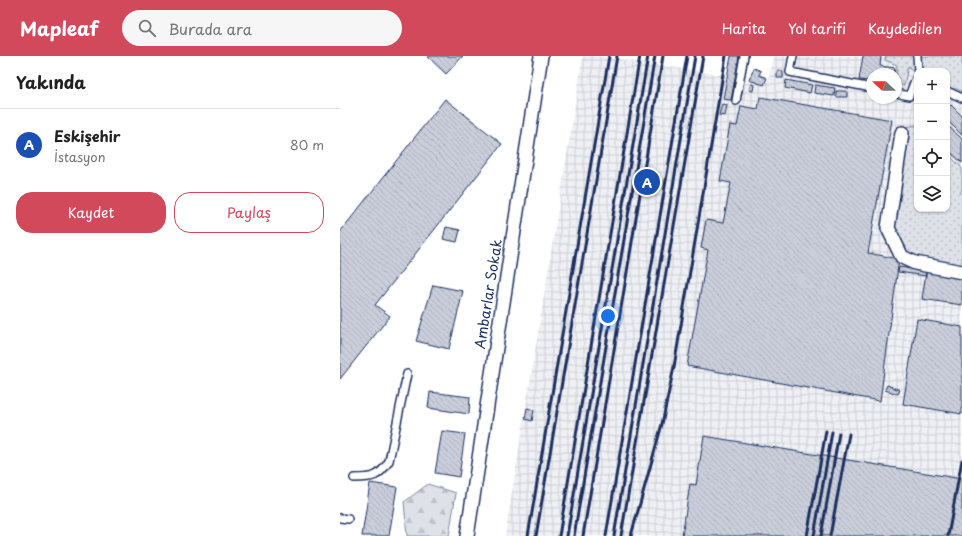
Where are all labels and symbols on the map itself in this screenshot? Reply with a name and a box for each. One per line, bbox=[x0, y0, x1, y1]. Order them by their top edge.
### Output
north arrow bbox=[866, 68, 902, 104]
pin: A bbox=[634, 167, 660, 197]
street label: Ambarlar Sokak bbox=[469, 238, 507, 350]
your location bbox=[598, 306, 618, 326]

